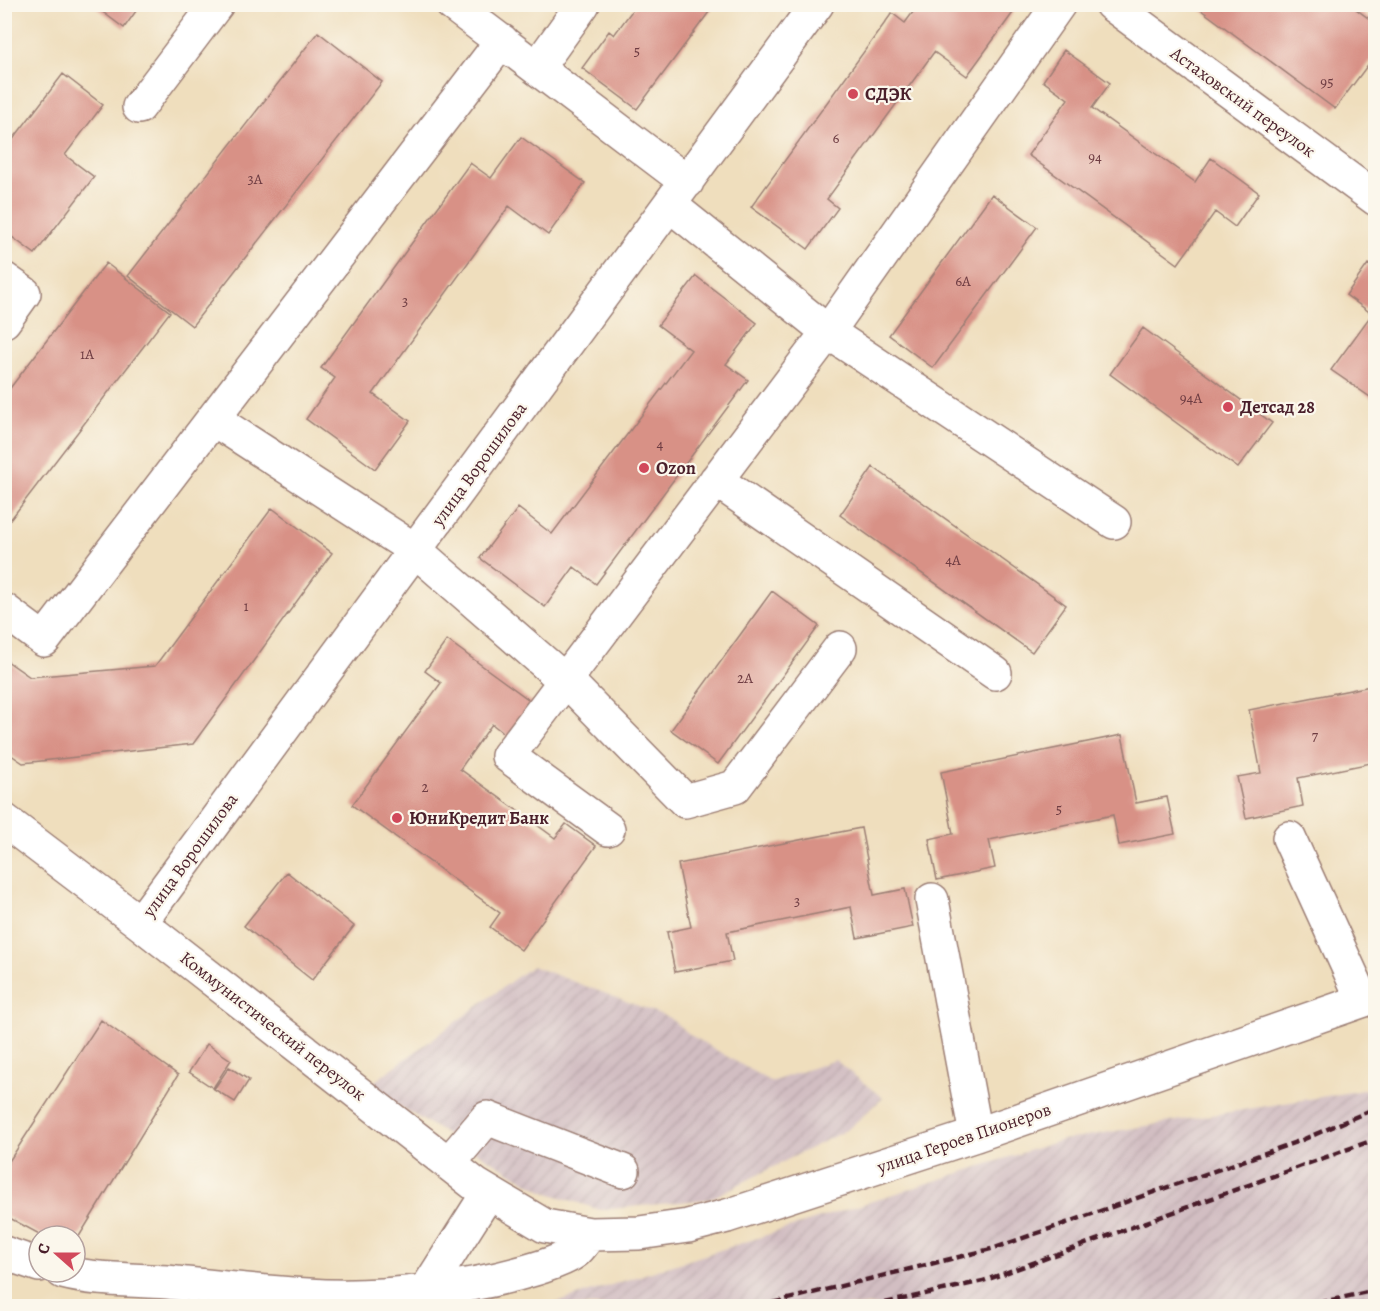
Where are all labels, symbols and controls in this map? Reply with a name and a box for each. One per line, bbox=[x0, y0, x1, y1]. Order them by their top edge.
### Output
house number: 5 bbox=[634, 41, 640, 61]
street label: Астаховский переулок bbox=[1165, 41, 1320, 163]
house number: 95 bbox=[1320, 72, 1334, 92]
place label: СДЭК bbox=[865, 82, 912, 106]
marker: СДЭК bbox=[846, 87, 860, 101]
house number: 6 bbox=[833, 128, 840, 148]
house number: 94 bbox=[1088, 147, 1102, 167]
house number: 3А bbox=[247, 169, 263, 189]
house number: 6А bbox=[955, 271, 971, 291]
house number: 3 bbox=[402, 291, 408, 311]
house number: 1А bbox=[80, 344, 94, 364]
house number: 94А bbox=[1180, 388, 1202, 408]
place label: Детсад 28 bbox=[1240, 395, 1315, 419]
street label: улица Ворошилова bbox=[425, 397, 533, 532]
marker: Детсад 28 bbox=[1221, 400, 1235, 414]
house number: 4 bbox=[657, 434, 664, 454]
place label: Ozon bbox=[656, 456, 696, 480]
marker: Ozon bbox=[637, 461, 651, 475]
house number: 4А bbox=[945, 550, 961, 570]
house number: 1 bbox=[243, 596, 249, 616]
house number: 2А bbox=[737, 668, 753, 688]
house number: 7 bbox=[1312, 726, 1319, 746]
house number: 2 bbox=[421, 777, 429, 797]
street label: улица Ворошилова bbox=[136, 788, 244, 923]
house number: 5 bbox=[1056, 799, 1062, 819]
place label: ЮниКредит Банк bbox=[409, 806, 549, 830]
marker: ЮниКредит Банк bbox=[390, 811, 404, 825]
house number: 3 bbox=[794, 891, 800, 911]
street label: Коммунистический переулок bbox=[175, 946, 371, 1106]
street label: улица Героев Пионеров bbox=[873, 1097, 1054, 1179]
north arrow bbox=[27, 1224, 87, 1284]
text: С bbox=[32, 1240, 56, 1258]

